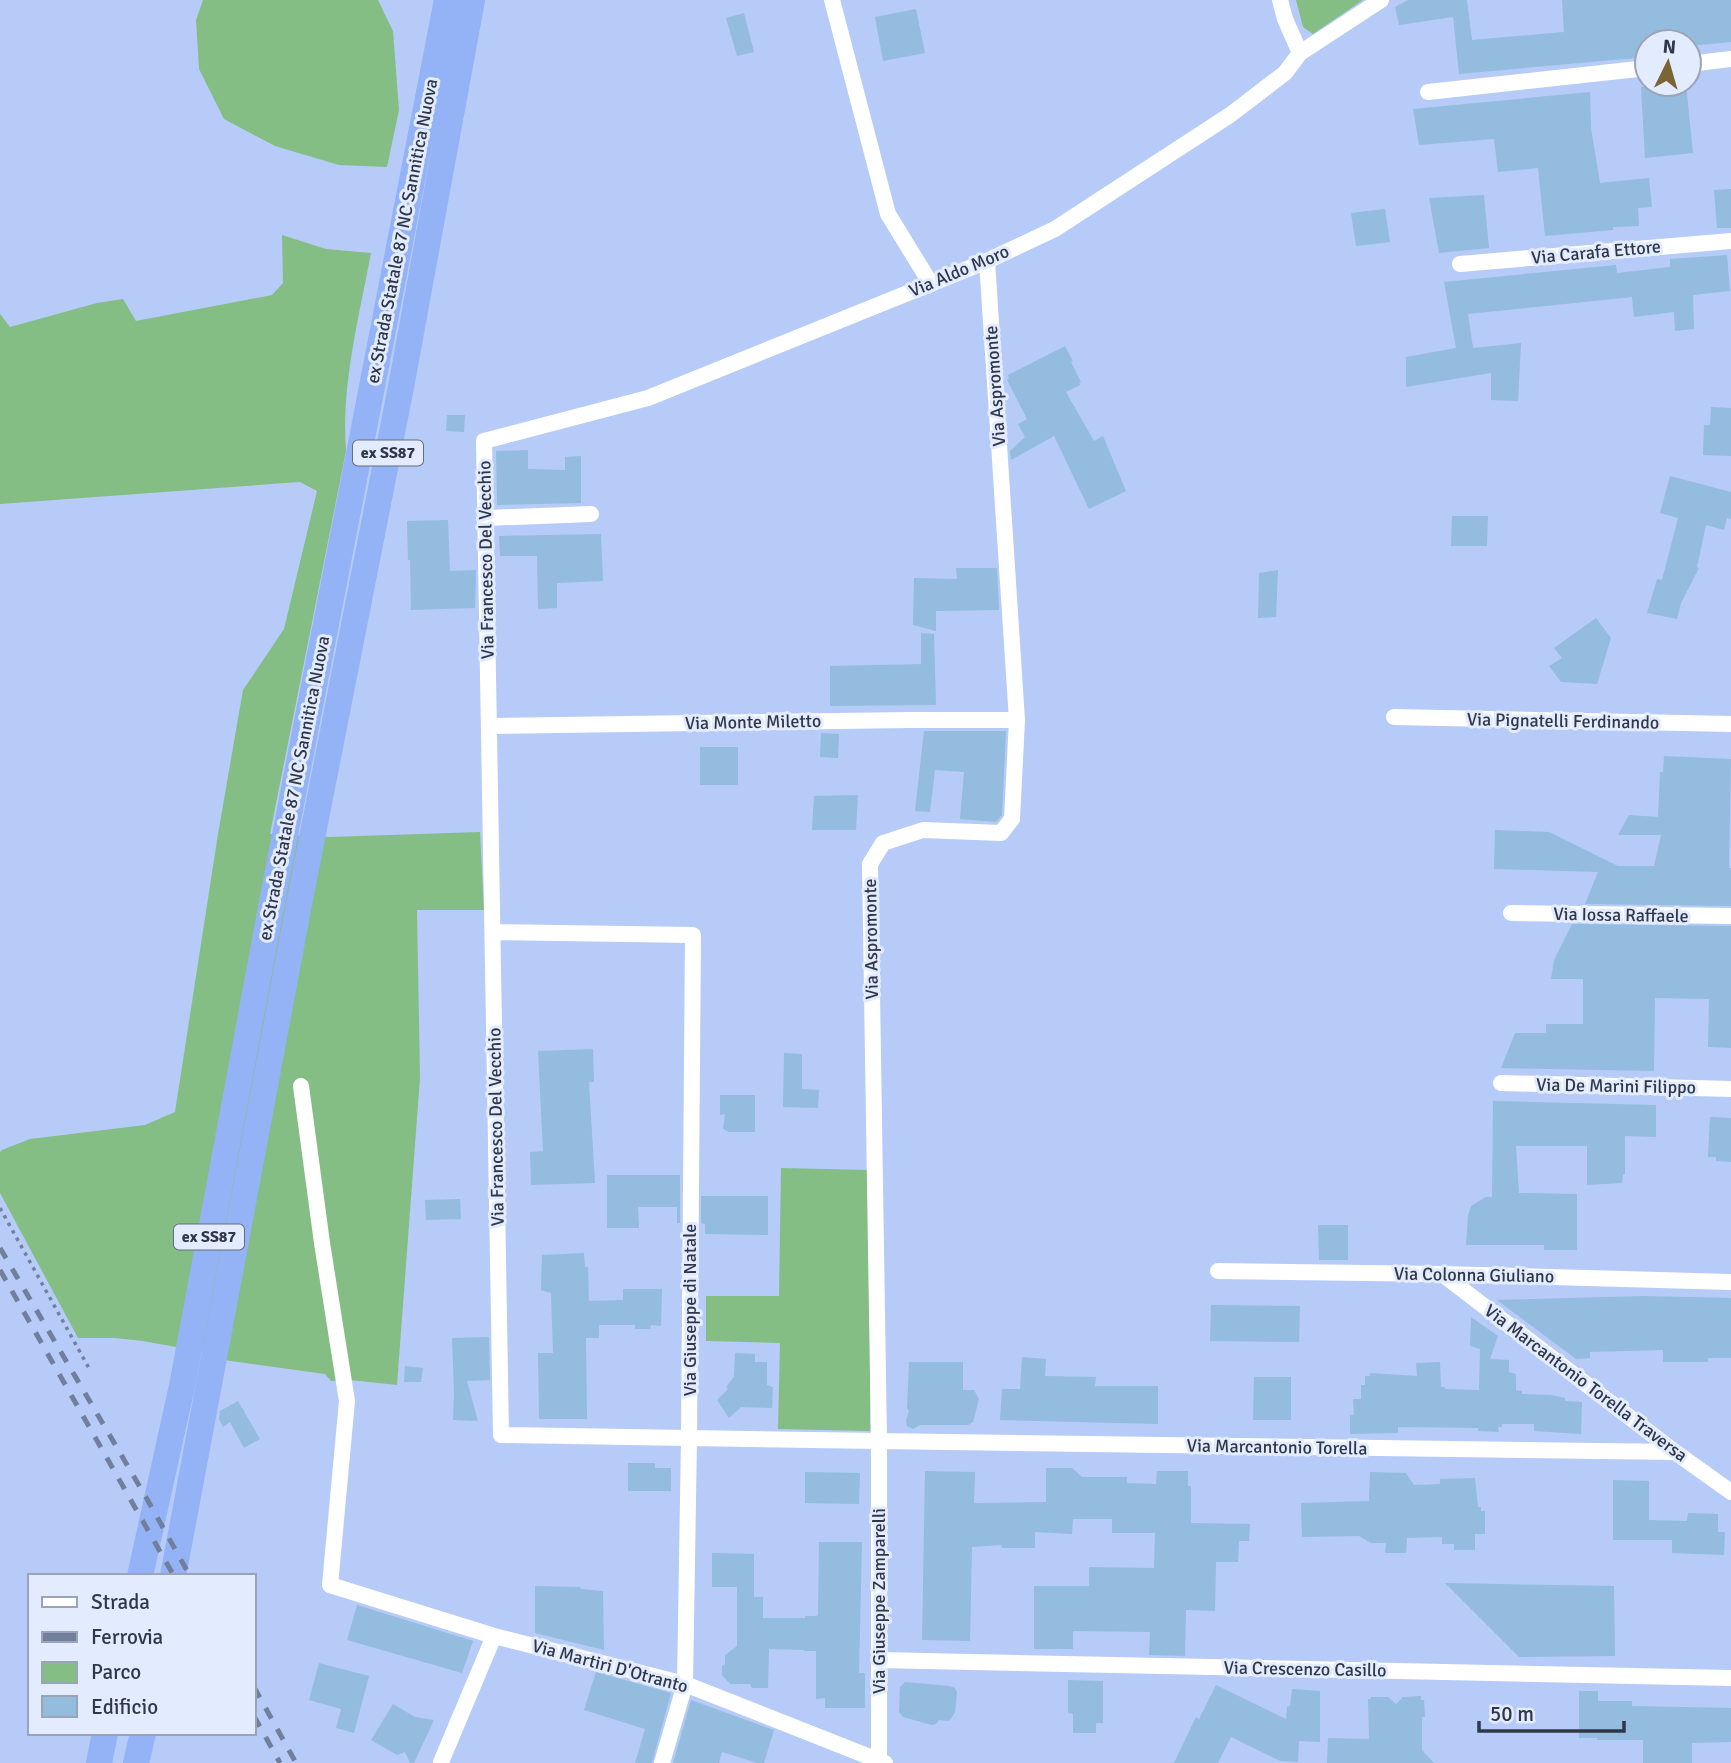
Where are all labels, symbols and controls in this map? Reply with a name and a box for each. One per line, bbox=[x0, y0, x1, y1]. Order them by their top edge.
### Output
north arrow bbox=[1633, 28, 1703, 98]
text: N bbox=[1662, 35, 1677, 60]
street label: ex Strada Statale 87 NC Sannitica Nuova bbox=[362, 77, 442, 385]
street label: Via Carafa Ettore bbox=[1530, 235, 1662, 269]
street label: Via Aldo Moro bbox=[906, 240, 1012, 302]
street label: Via Aspromonte bbox=[980, 325, 1010, 447]
road number: ex SS87 bbox=[353, 440, 423, 466]
street label: Via Francesco Del Vecchio bbox=[473, 460, 499, 660]
street label: ex Strada Statale 87 NC Sannitica Nuova bbox=[254, 634, 334, 942]
street label: Via Pignatelli Ferdinando bbox=[1467, 708, 1659, 734]
street label: Via Monte Miletto bbox=[685, 710, 821, 734]
street label: Via Aspromonte bbox=[859, 878, 883, 1000]
street label: Via Iossa Raffaele bbox=[1553, 903, 1689, 927]
street label: Via Francesco Del Vecchio bbox=[483, 1027, 509, 1227]
street label: Via De Marini Filippo bbox=[1536, 1074, 1696, 1098]
road number: ex SS87 bbox=[174, 1224, 244, 1250]
street label: Via Giuseppe di Natale bbox=[679, 1224, 701, 1396]
street label: Via Colonna Giuliano bbox=[1394, 1263, 1554, 1287]
street label: Via Marcantonio Torella Traversa bbox=[1480, 1299, 1692, 1467]
street label: Via Marcantonio Torella bbox=[1186, 1434, 1368, 1460]
street label: Via Giuseppe Zamparelli bbox=[868, 1508, 890, 1694]
legend bbox=[28, 1574, 256, 1735]
text: Strada bbox=[91, 1589, 150, 1615]
text: Ferrovia bbox=[91, 1624, 163, 1650]
street label: Via Martiri D'Otranto bbox=[530, 1635, 690, 1697]
street label: Via Crescenzo Casillo bbox=[1223, 1657, 1387, 1681]
text: Parco bbox=[91, 1659, 141, 1685]
scale bar bbox=[1479, 1690, 1624, 1734]
text: Edificio bbox=[91, 1694, 158, 1720]
text: 50 m bbox=[1490, 1701, 1534, 1727]

